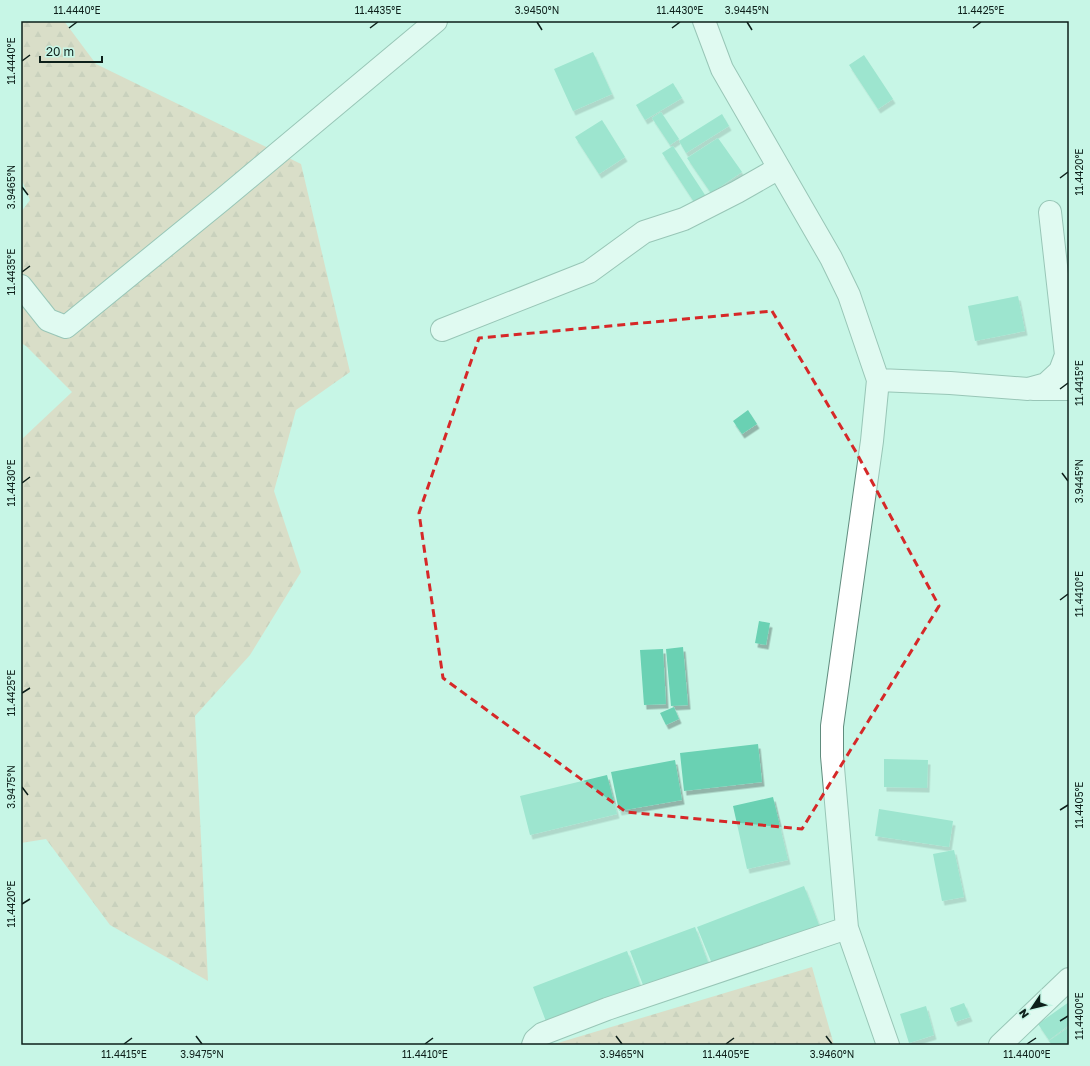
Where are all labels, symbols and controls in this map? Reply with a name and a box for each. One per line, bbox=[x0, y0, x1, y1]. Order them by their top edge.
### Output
text: 11.4440°E bbox=[53, 4, 101, 16]
text: 11.4435°E bbox=[355, 4, 401, 16]
text: 3.9450°N bbox=[515, 4, 559, 16]
text: 11.4430°E bbox=[657, 4, 703, 16]
text: 3.9445°N bbox=[725, 4, 769, 16]
text: 11.4425°E bbox=[958, 4, 1004, 16]
text: 11.4440°E bbox=[5, 37, 17, 85]
scale bar bbox=[40, 38, 102, 64]
text: 20 m bbox=[46, 44, 74, 59]
text: 11.4420°E bbox=[1073, 149, 1085, 195]
text: 3.9465°N bbox=[5, 165, 17, 209]
text: 11.4435°E bbox=[5, 249, 17, 295]
text: 11.4415°E bbox=[1073, 360, 1085, 406]
text: 3.9445°N bbox=[1073, 459, 1085, 503]
text: 11.4430°E bbox=[5, 460, 17, 506]
text: 11.4410°E bbox=[1073, 571, 1085, 617]
text: 11.4425°E bbox=[5, 670, 17, 716]
text: 3.9475°N bbox=[5, 765, 17, 809]
text: 11.4405°E bbox=[1073, 782, 1085, 828]
text: 11.4420°E bbox=[5, 881, 17, 927]
north arrow bbox=[1012, 988, 1052, 1028]
text: 11.4400°E bbox=[1073, 992, 1085, 1040]
text: N bbox=[1016, 1007, 1031, 1021]
text: 11.4415°E bbox=[101, 1048, 147, 1060]
text: 3.9475°N bbox=[180, 1048, 224, 1060]
text: 11.4410°E bbox=[402, 1048, 448, 1060]
text: 3.9465°N bbox=[600, 1048, 644, 1060]
text: 11.4405°E bbox=[703, 1048, 749, 1060]
text: 3.9460°N bbox=[810, 1048, 854, 1060]
text: 11.4400°E bbox=[1003, 1048, 1051, 1060]

